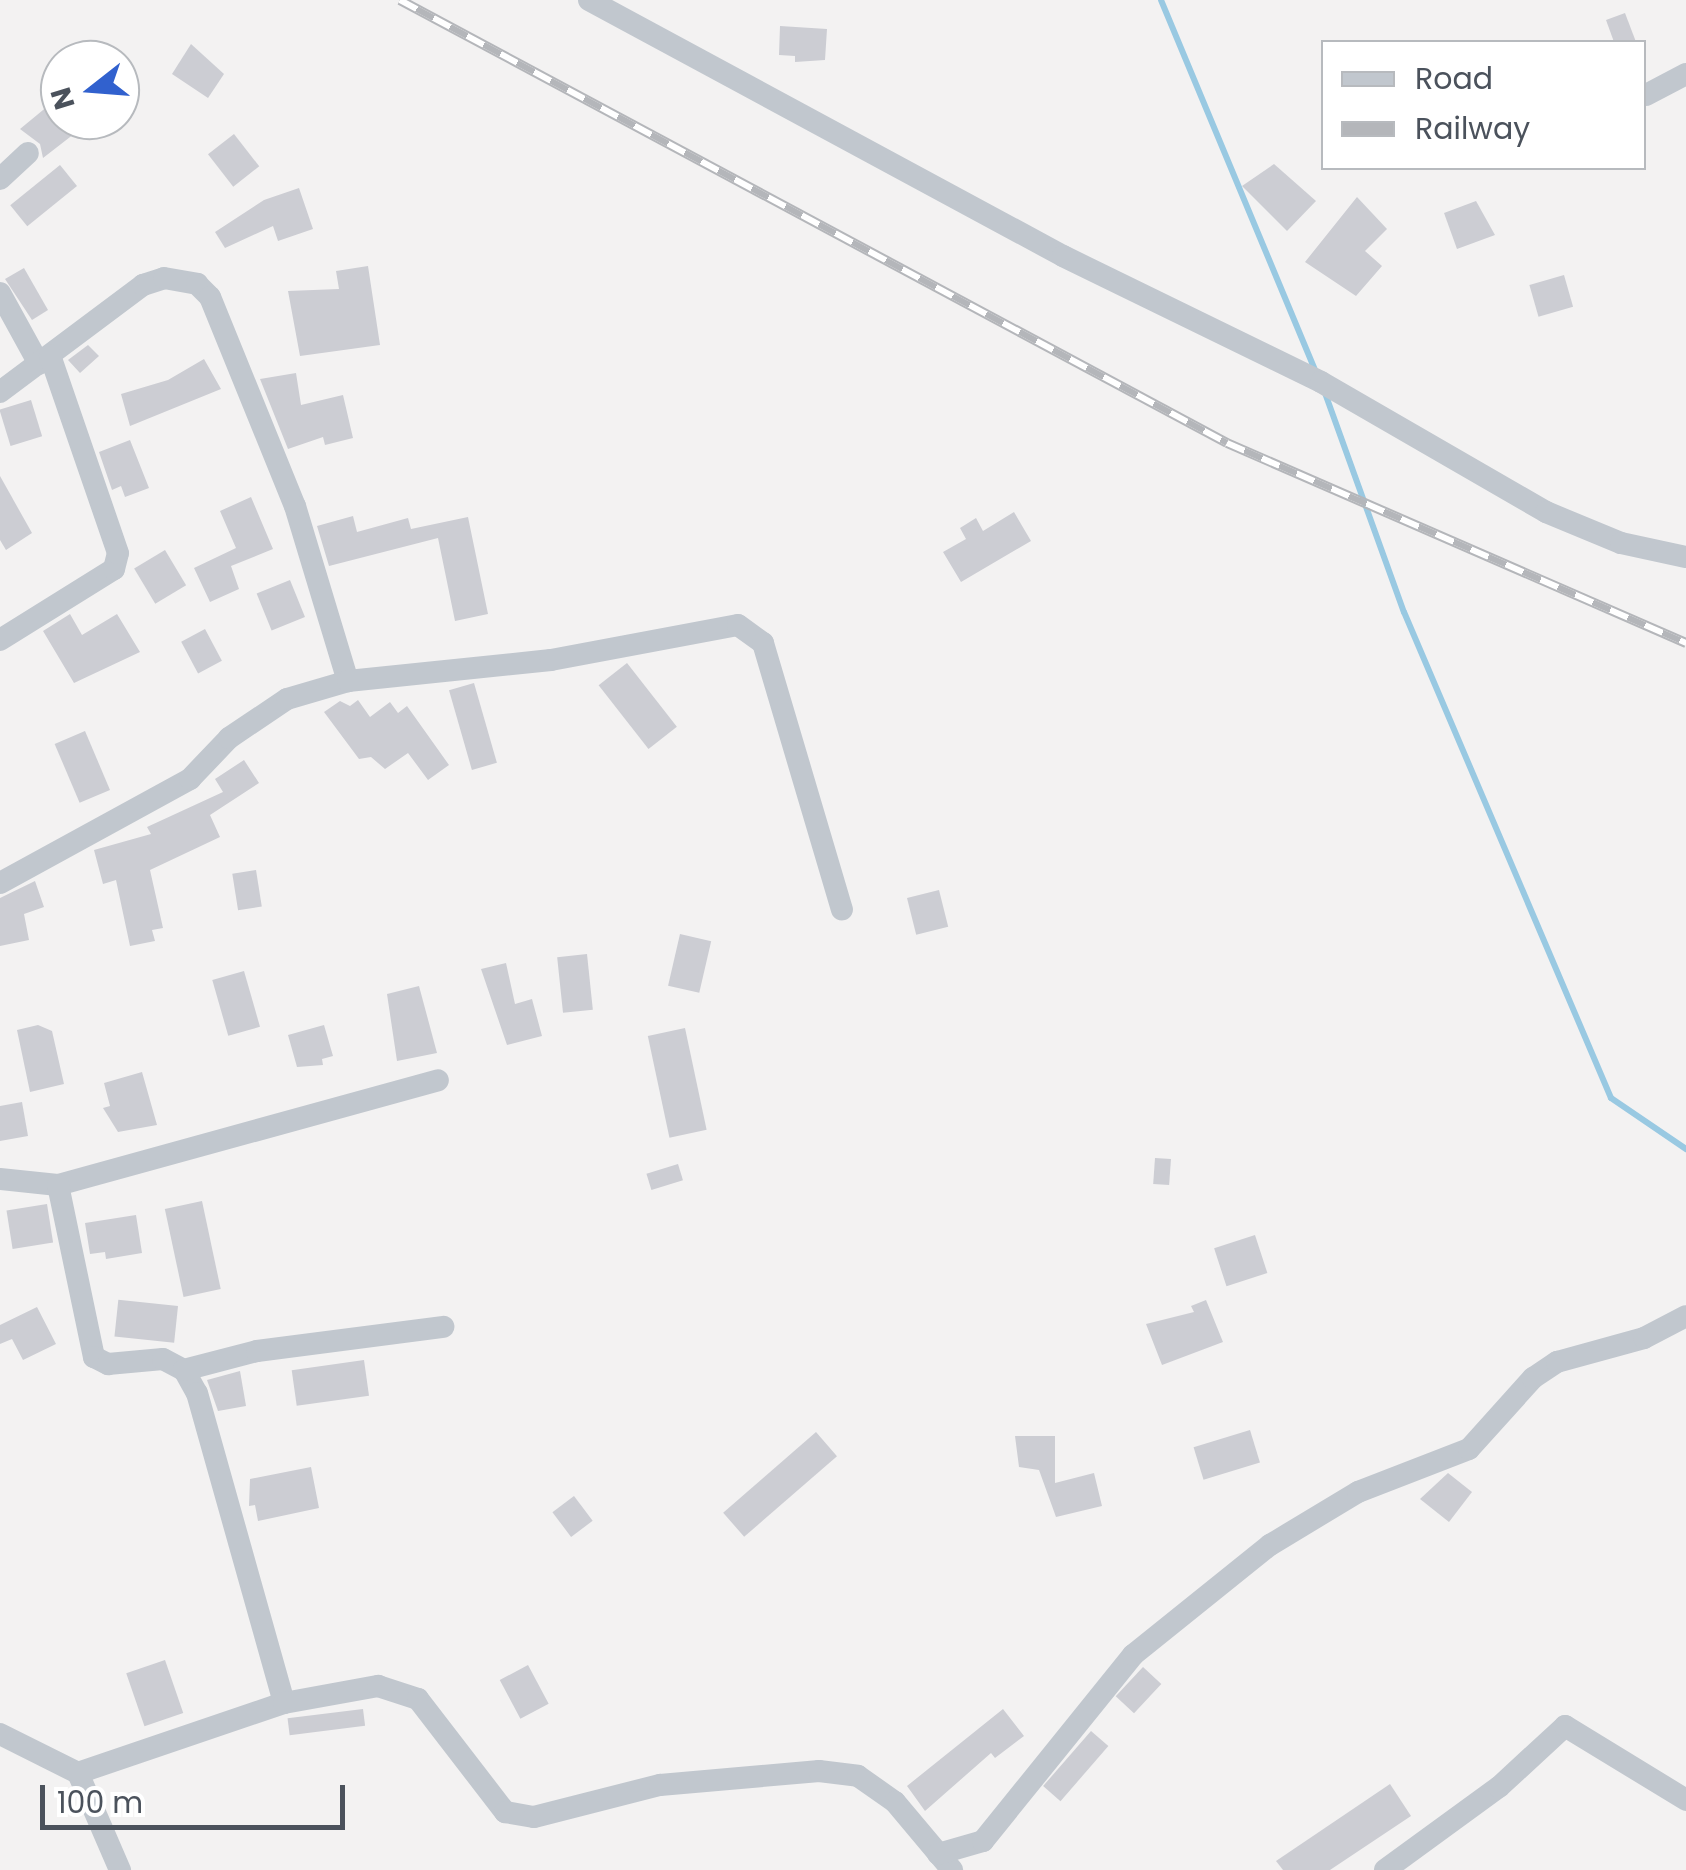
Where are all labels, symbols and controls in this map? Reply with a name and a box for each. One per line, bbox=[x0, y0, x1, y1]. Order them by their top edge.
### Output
north arrow bbox=[40, 40, 140, 140]
legend bbox=[1321, 40, 1646, 170]
text: Road bbox=[1415, 57, 1493, 100]
text: N bbox=[41, 83, 84, 114]
text: Railway bbox=[1415, 107, 1530, 150]
scale bar bbox=[45, 1765, 350, 1827]
text: 100 m bbox=[57, 1781, 143, 1824]

